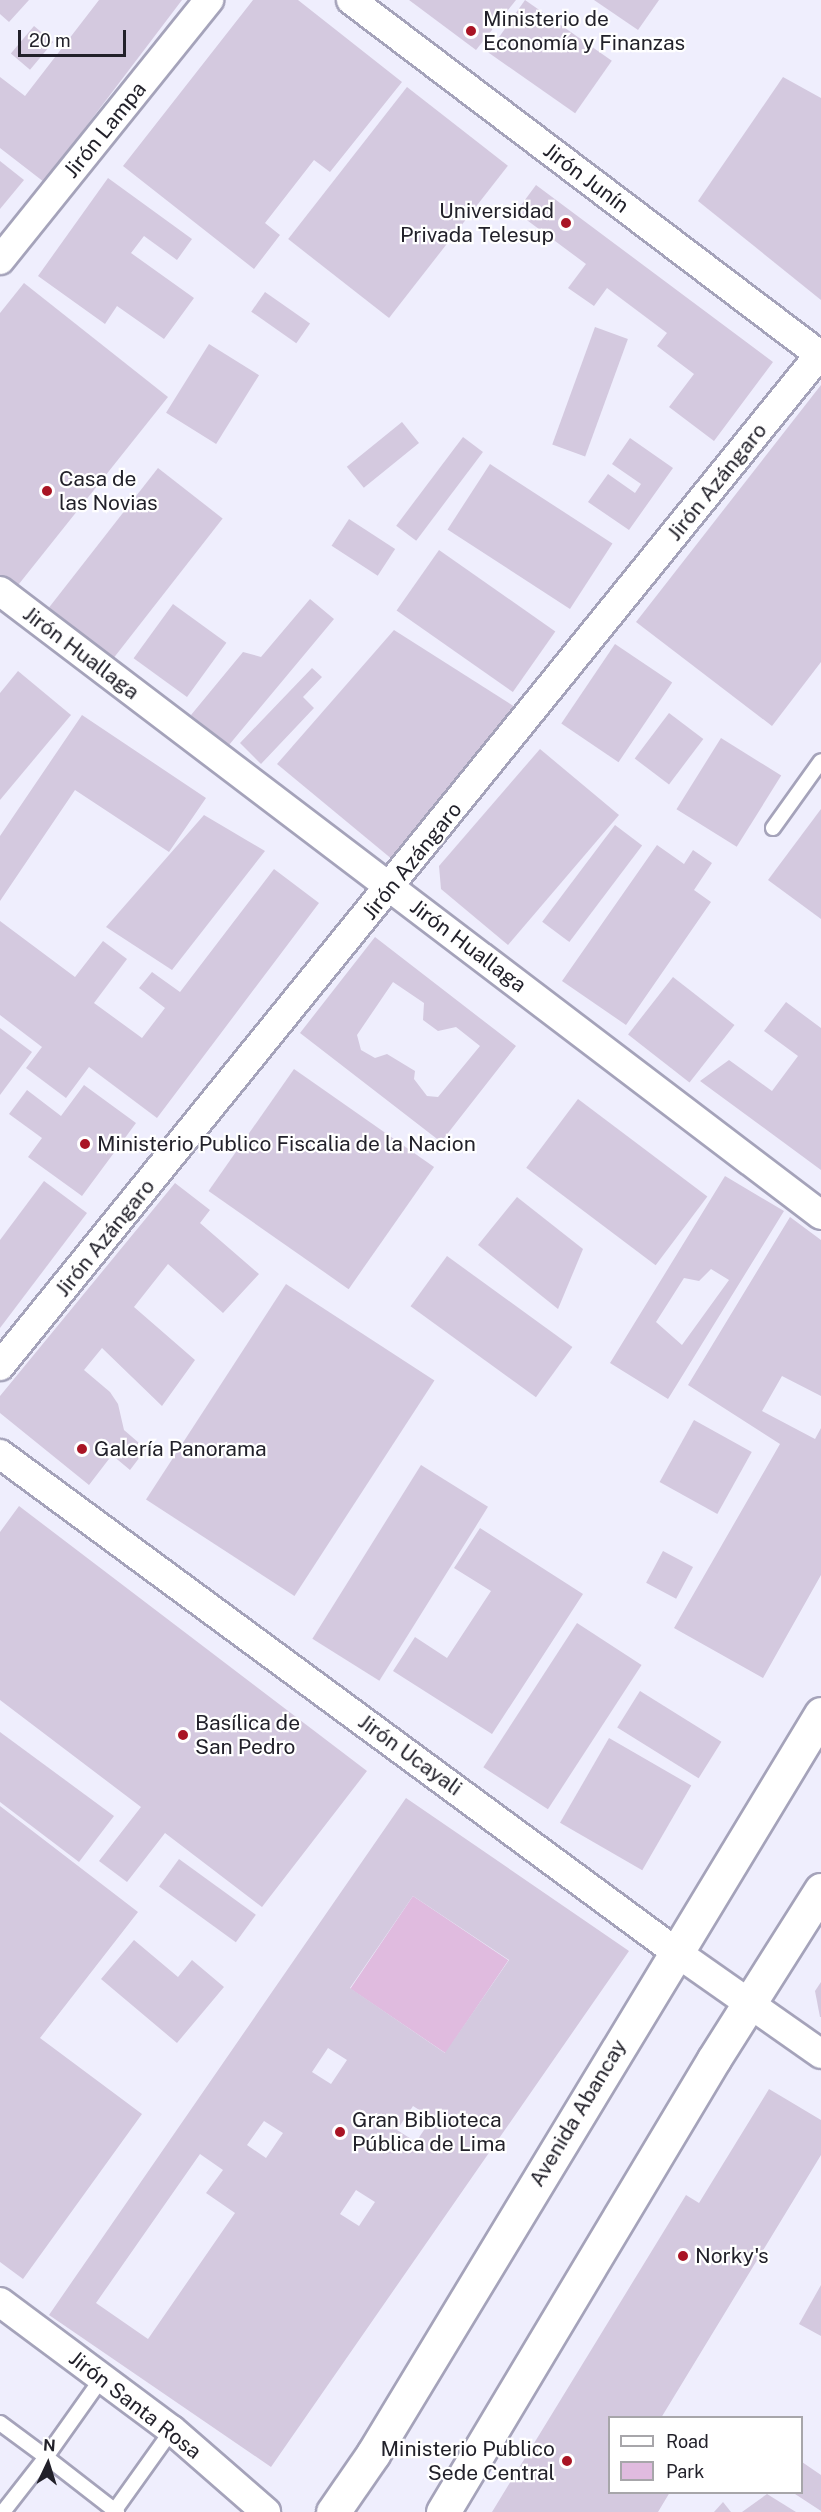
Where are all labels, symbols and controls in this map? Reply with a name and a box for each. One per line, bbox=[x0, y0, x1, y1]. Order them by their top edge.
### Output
place label: Ministerio de Economía y Finanzas bbox=[483, 6, 685, 56]
scale bar bbox=[21, 18, 129, 56]
marker: Ministerio de Economía y Finanzas bbox=[464, 24, 478, 38]
text: 20 m bbox=[29, 30, 71, 51]
street label: Jirón Lampa bbox=[59, 77, 151, 183]
street label: Jirón Junín bbox=[538, 138, 634, 218]
place label: Universidad Privada Telesup bbox=[400, 198, 554, 248]
marker: Universidad Privada Telesup bbox=[559, 216, 573, 230]
street label: Jirón Azángaro bbox=[662, 418, 772, 546]
place label: Casa de las Novias bbox=[59, 466, 158, 516]
marker: Casa de las Novias bbox=[40, 484, 54, 498]
street label: Jirón Huallaga bbox=[18, 601, 144, 705]
street label: Jirón Azángaro bbox=[357, 797, 467, 925]
street label: Jirón Huallaga bbox=[405, 894, 531, 998]
place label: Ministerio Publico Fiscalia de la Nacion bbox=[97, 1131, 476, 1157]
marker: Ministerio Publico Fiscalia de la Nacion bbox=[78, 1137, 92, 1151]
street label: Jirón Azángaro bbox=[50, 1174, 160, 1302]
place label: Galería Panorama bbox=[94, 1436, 267, 1462]
marker: Galería Panorama bbox=[75, 1442, 89, 1456]
street label: Jirón Ucayali bbox=[353, 1709, 467, 1801]
place label: Basílica de San Pedro bbox=[195, 1710, 300, 1760]
marker: Basílica de San Pedro bbox=[176, 1728, 190, 1742]
street label: Avenida Abancay bbox=[524, 2035, 632, 2191]
place label: Gran Biblioteca Pública de Lima bbox=[352, 2107, 506, 2157]
marker: Gran Biblioteca Pública de Lima bbox=[333, 2125, 347, 2139]
place label: Norky's bbox=[695, 2243, 769, 2269]
marker: Norky's bbox=[676, 2249, 690, 2263]
street label: Jirón Santa Rosa bbox=[64, 2346, 206, 2464]
legend bbox=[608, 2416, 803, 2494]
text: Road bbox=[666, 2431, 709, 2452]
north arrow bbox=[18, 2434, 78, 2494]
text: N bbox=[42, 2436, 56, 2455]
place label: Ministerio Publico Sede Central bbox=[380, 2436, 555, 2486]
marker: Ministerio Publico Sede Central bbox=[560, 2454, 574, 2468]
text: Park bbox=[666, 2461, 704, 2482]

